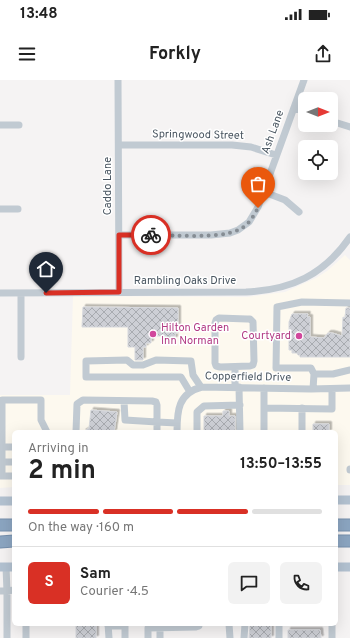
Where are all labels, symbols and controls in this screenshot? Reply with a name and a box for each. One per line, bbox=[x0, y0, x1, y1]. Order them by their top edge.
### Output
text: 13:48 bbox=[20, 5, 58, 24]
icon: menu bbox=[16, 43, 38, 65]
text: Forkly bbox=[149, 43, 201, 66]
icon: share bbox=[312, 43, 334, 65]
north arrow bbox=[298, 92, 338, 132]
map controls bbox=[298, 92, 338, 180]
street label: Ash Lane bbox=[259, 108, 287, 156]
street label: Springwood Street bbox=[152, 127, 244, 143]
button: locate bbox=[298, 140, 338, 180]
street label: Caddo Lane bbox=[101, 157, 115, 215]
pin bbox=[241, 167, 275, 208]
icon: bag bbox=[247, 173, 269, 195]
courier bbox=[131, 215, 171, 255]
icon: bike bbox=[140, 224, 162, 246]
pin bbox=[29, 252, 63, 293]
icon: home bbox=[35, 258, 57, 280]
street label: Rambling Oaks Drive bbox=[134, 274, 236, 288]
place label: Hilton Garden Inn Norman bbox=[161, 321, 229, 348]
marker: Hilton Garden Inn Norman bbox=[148, 329, 158, 339]
place label: Courtyard bbox=[241, 329, 291, 343]
marker: Courtyard bbox=[294, 331, 304, 341]
street label: Copperfield Drive bbox=[205, 369, 291, 385]
text: Arriving in bbox=[28, 441, 89, 457]
text: 2 min bbox=[28, 455, 96, 488]
text: 13:50–13:55 bbox=[240, 455, 322, 474]
text: On the way · 160 m bbox=[28, 520, 134, 536]
button: chat bbox=[228, 562, 270, 604]
button: phone bbox=[280, 562, 322, 604]
text: Sam bbox=[80, 565, 111, 584]
text: S bbox=[44, 573, 54, 592]
text: Courier · 4.5 bbox=[80, 584, 149, 600]

